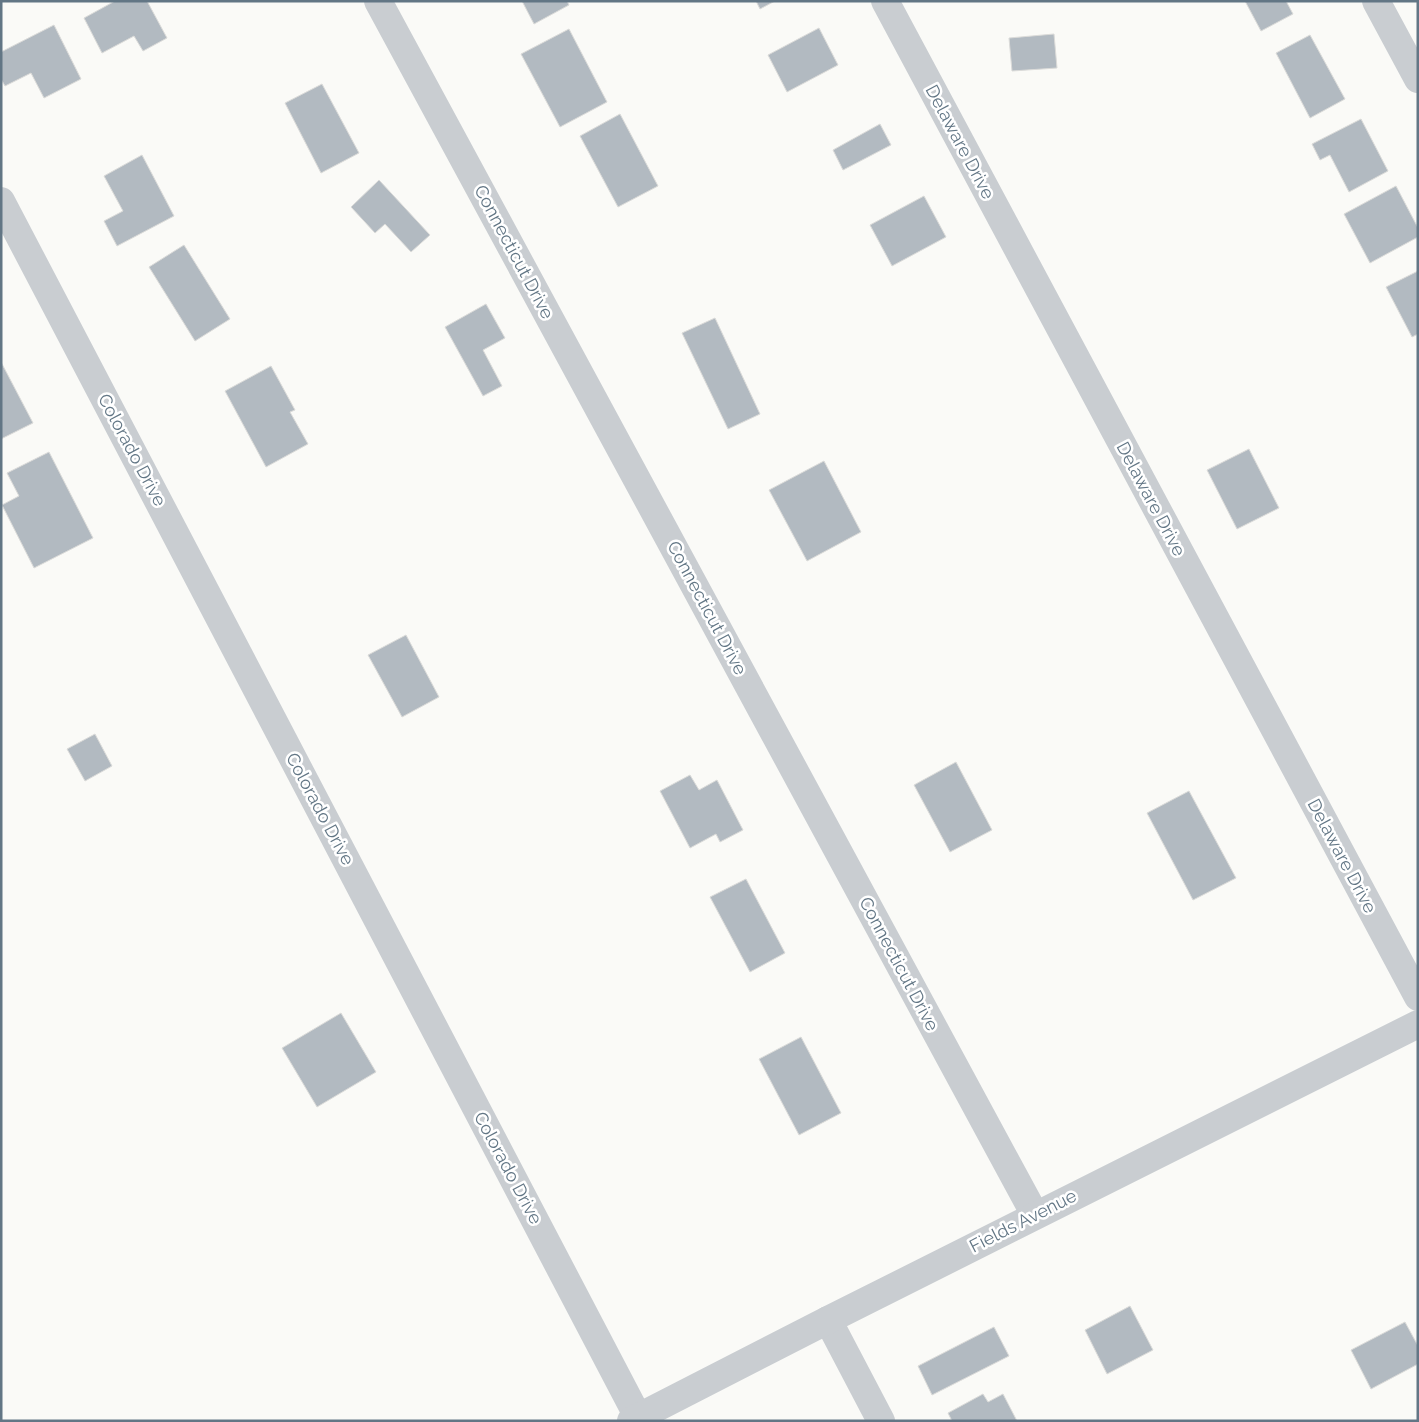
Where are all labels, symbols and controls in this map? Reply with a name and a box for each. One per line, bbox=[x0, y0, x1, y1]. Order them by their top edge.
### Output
street label: Delaware Drive bbox=[922, 81, 1000, 203]
street label: Connecticut Drive bbox=[470, 181, 559, 323]
street label: Colorado Drive bbox=[94, 390, 171, 510]
street label: Delaware Drive bbox=[1113, 438, 1191, 560]
street label: Connecticut Drive bbox=[663, 537, 752, 679]
street label: Colorado Drive bbox=[282, 749, 359, 869]
street label: Delaware Drive bbox=[1304, 795, 1382, 917]
street label: Connecticut Drive bbox=[855, 893, 944, 1035]
street label: Colorado Drive bbox=[470, 1108, 547, 1228]
street label: Fields Avenue bbox=[966, 1184, 1080, 1256]

